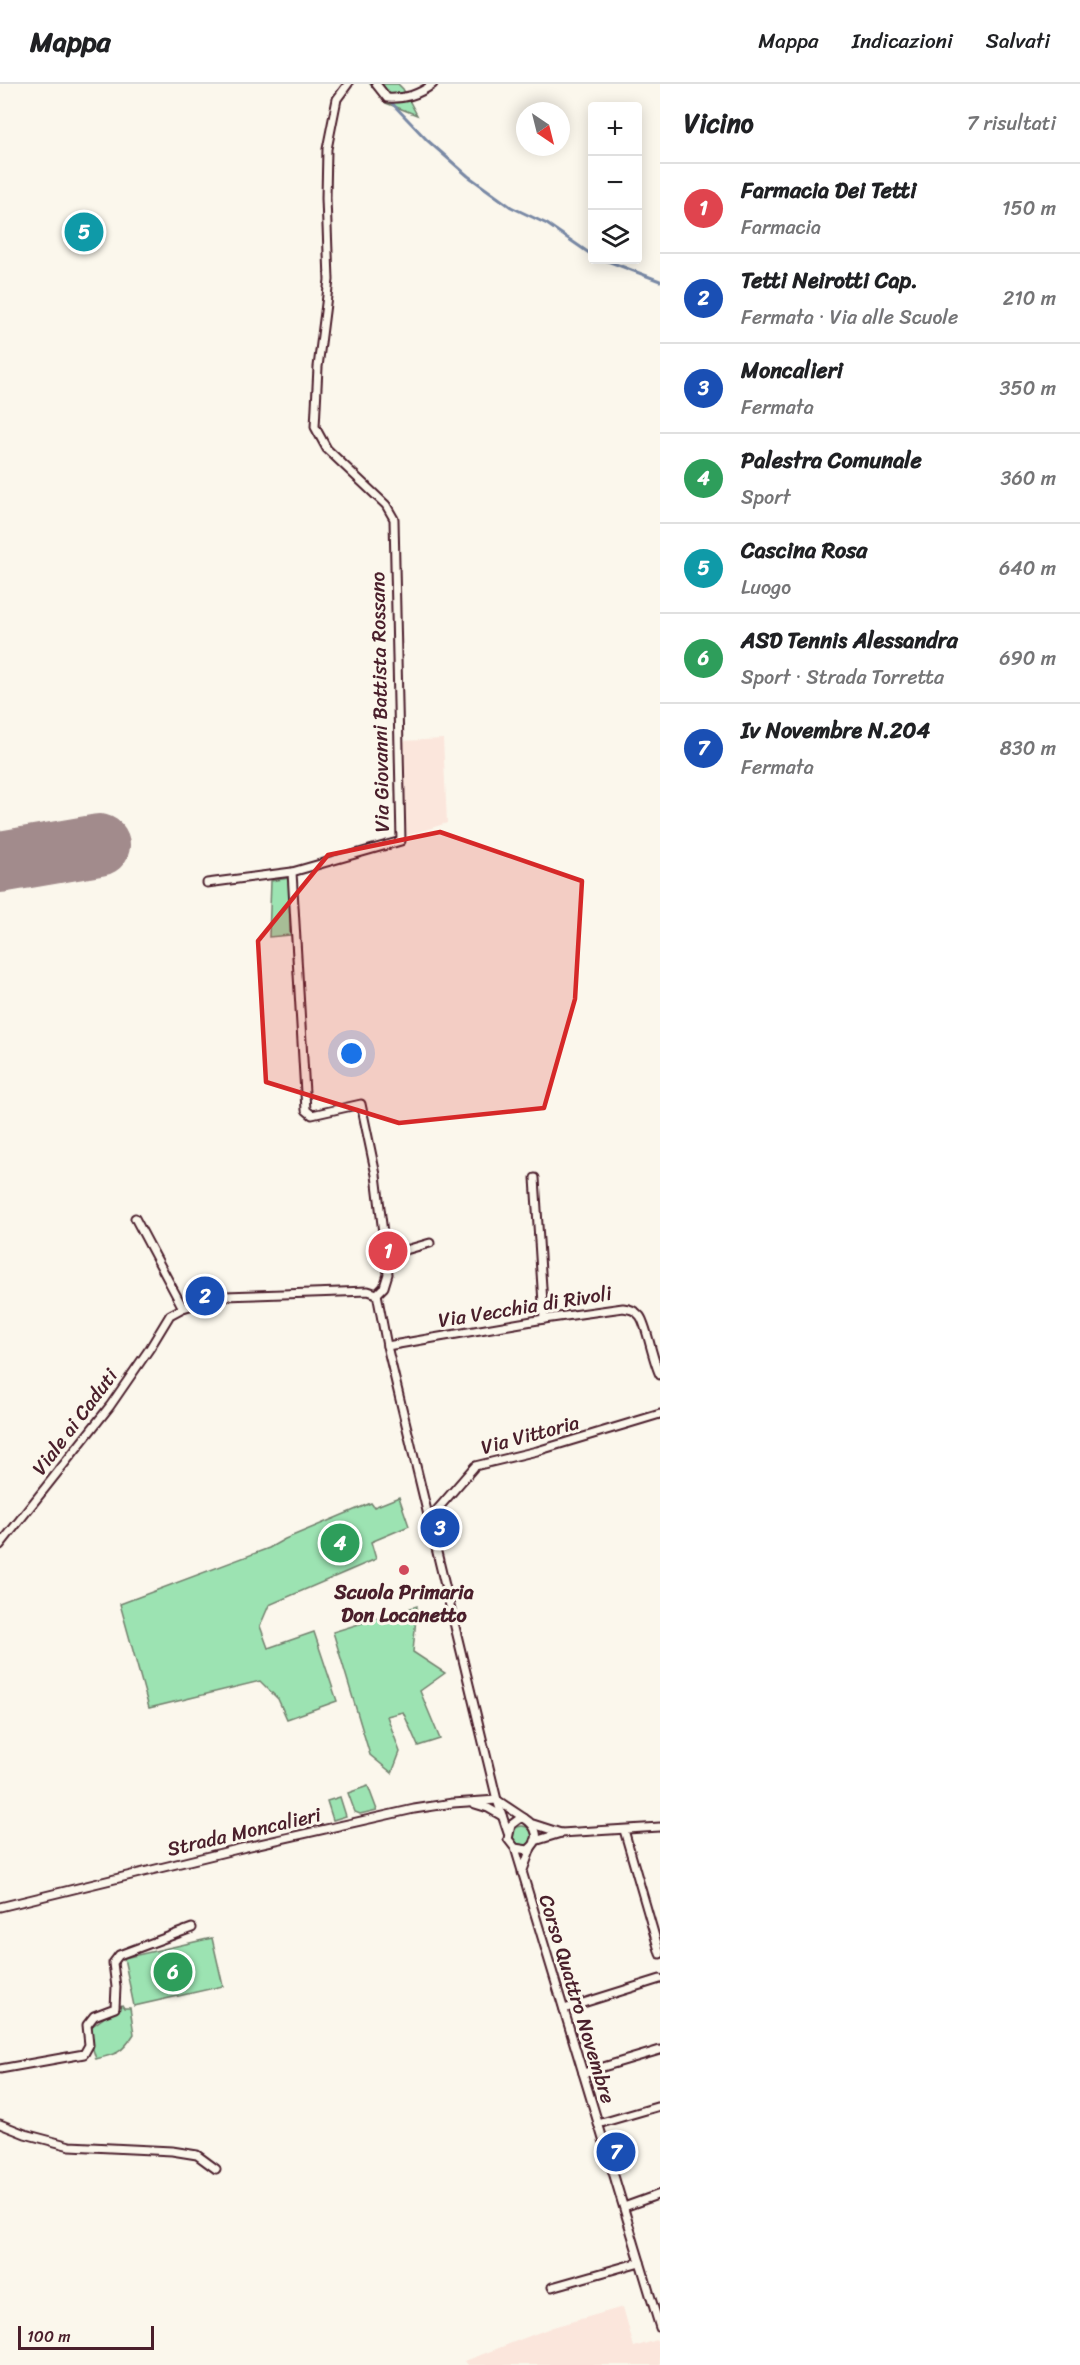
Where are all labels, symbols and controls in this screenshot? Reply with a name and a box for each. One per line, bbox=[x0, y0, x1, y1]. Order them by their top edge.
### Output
text: Mappa bbox=[30, 17, 111, 66]
text: Mappa bbox=[758, 22, 819, 60]
text: Indicazioni bbox=[852, 22, 953, 60]
text: Salvati bbox=[986, 22, 1050, 60]
text: Vicino bbox=[684, 100, 754, 146]
north arrow bbox=[516, 102, 570, 156]
map controls bbox=[588, 102, 642, 264]
button: + bbox=[588, 102, 642, 156]
text: 7 risultati bbox=[967, 106, 1056, 141]
button: − bbox=[588, 156, 642, 210]
text: Farmacia Dei Tetti bbox=[741, 171, 916, 210]
text: 1 bbox=[699, 191, 708, 226]
text: 150 m bbox=[1002, 191, 1056, 226]
pin: 5 bbox=[64, 210, 104, 254]
button: layers bbox=[588, 210, 642, 264]
text: Farmacia bbox=[741, 210, 821, 245]
text: Tetti Neirotti Cap. bbox=[741, 261, 918, 300]
text: 2 bbox=[698, 281, 709, 316]
text: 210 m bbox=[1003, 281, 1056, 316]
text: Fermata · Via alle Scuole bbox=[741, 300, 958, 335]
text: Moncalieri bbox=[741, 351, 843, 390]
text: 3 bbox=[698, 371, 709, 406]
text: 350 m bbox=[1000, 371, 1056, 406]
text: Fermata bbox=[741, 390, 814, 425]
text: Palestra Comunale bbox=[741, 441, 922, 480]
text: 4 bbox=[697, 461, 710, 496]
text: 360 m bbox=[1000, 461, 1056, 496]
text: Sport bbox=[741, 480, 791, 515]
text: Cascina Rosa bbox=[741, 531, 867, 570]
text: 5 bbox=[697, 551, 710, 586]
text: 640 m bbox=[999, 551, 1056, 586]
text: Luogo bbox=[741, 570, 791, 605]
street label: Via Giovanni Battista Rossano bbox=[360, 571, 400, 833]
text: ASD Tennis Alessandra bbox=[741, 621, 958, 660]
text: 6 bbox=[698, 641, 709, 676]
text: 690 m bbox=[999, 641, 1056, 676]
text: Sport · Strada Torretta bbox=[741, 660, 944, 695]
text: Iv Novembre N.204 bbox=[741, 711, 930, 750]
text: 7 bbox=[698, 731, 709, 766]
text: 830 m bbox=[1000, 731, 1056, 766]
text: Fermata bbox=[741, 750, 814, 785]
your location bbox=[337, 1039, 366, 1068]
pin: 1 bbox=[368, 1228, 408, 1274]
pin: 2 bbox=[186, 1274, 224, 1318]
street label: Via Vecchia di Rivoli bbox=[436, 1276, 615, 1338]
street label: Viale ai Caduti bbox=[23, 1360, 128, 1483]
street label: Via Vittoria bbox=[477, 1405, 583, 1465]
pin: 3 bbox=[420, 1506, 460, 1550]
pin: 4 bbox=[320, 1520, 360, 1566]
marker: Scuola Primaria Don Locanetto bbox=[397, 1563, 411, 1577]
place label: Scuola Primaria Don Locanetto bbox=[333, 1575, 474, 1633]
street label: Strada Moncalieri bbox=[164, 1797, 326, 1867]
street label: Corso Quattro Novembre bbox=[528, 1890, 626, 2108]
pin: 6 bbox=[154, 1950, 192, 1994]
pin: 7 bbox=[596, 2130, 636, 2174]
text: 100 m bbox=[27, 2322, 71, 2351]
scale bar bbox=[18, 2323, 154, 2350]

